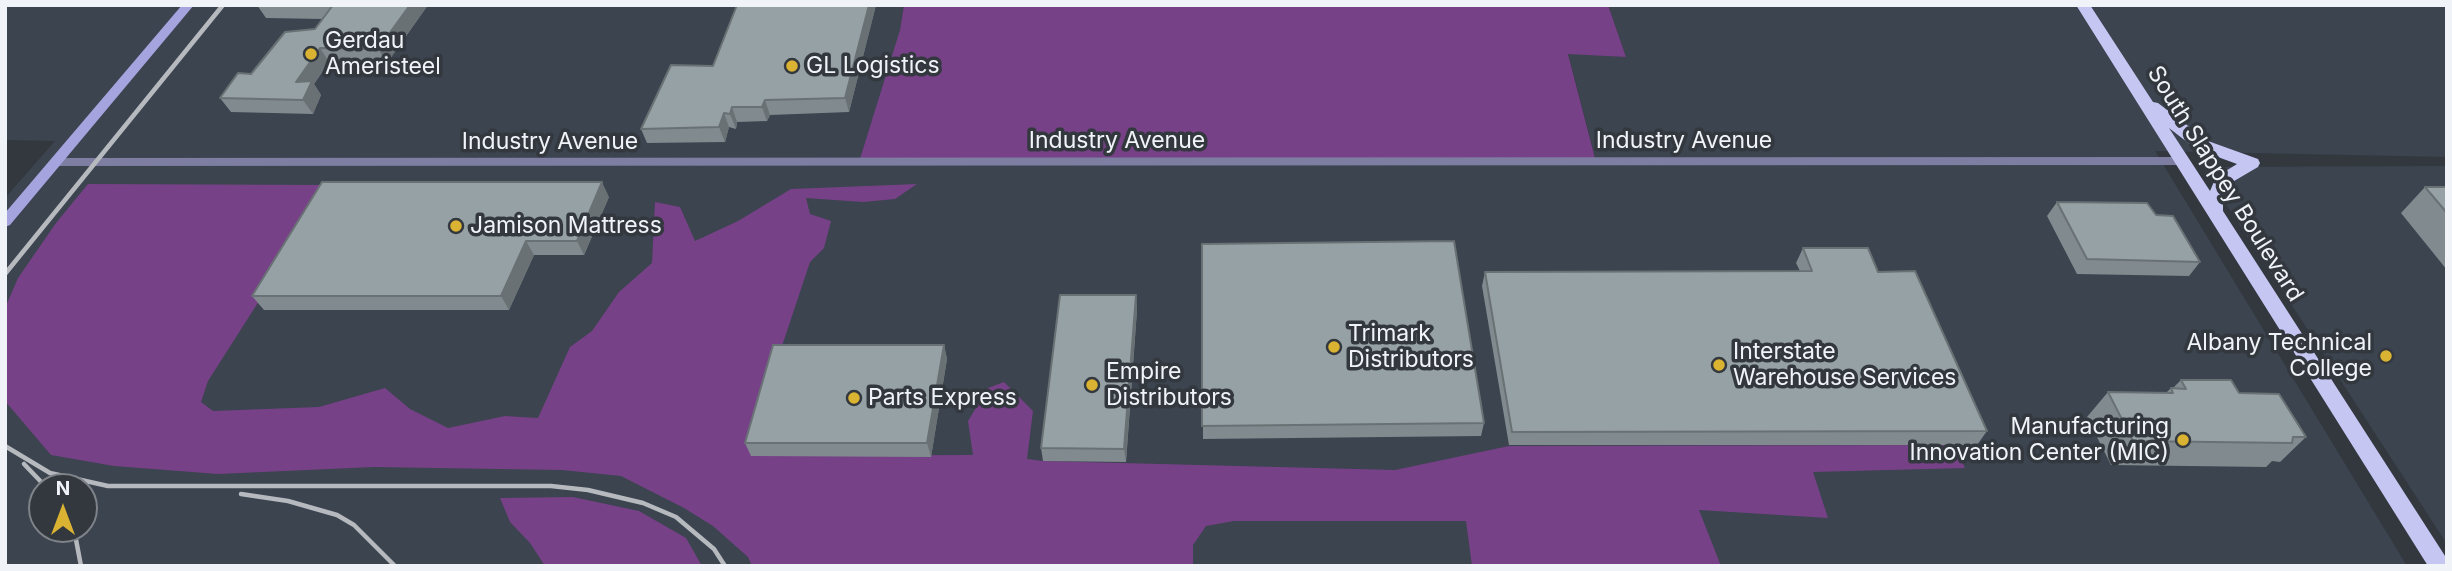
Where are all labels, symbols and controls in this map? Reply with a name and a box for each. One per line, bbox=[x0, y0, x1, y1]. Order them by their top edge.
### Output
place label: Gerdau Ameristeel bbox=[325, 27, 441, 81]
marker: Gerdau Ameristeel bbox=[303, 46, 319, 62]
place label: GL Logistics bbox=[806, 52, 940, 80]
marker: GL Logistics bbox=[784, 58, 800, 74]
street label: South Slappey Boulevard bbox=[2141, 61, 2309, 307]
street label: Industry Avenue bbox=[1029, 127, 1205, 155]
street label: Industry Avenue bbox=[1596, 127, 1772, 155]
street label: Industry Avenue bbox=[462, 128, 638, 156]
place label: Jamison Mattress bbox=[470, 212, 662, 240]
marker: Jamison Mattress bbox=[448, 218, 464, 234]
place label: Trimark Distributors bbox=[1348, 320, 1474, 374]
place label: Albany Technical College bbox=[2186, 329, 2372, 383]
place label: Interstate Warehouse Services bbox=[1733, 338, 1956, 392]
marker: Trimark Distributors bbox=[1326, 339, 1342, 355]
marker: Albany Technical College bbox=[2378, 348, 2394, 364]
marker: Interstate Warehouse Services bbox=[1711, 357, 1727, 373]
place label: Empire Distributors bbox=[1106, 358, 1232, 412]
marker: Empire Distributors bbox=[1084, 377, 1100, 393]
place label: Parts Express bbox=[868, 384, 1017, 412]
marker: Parts Express bbox=[846, 390, 862, 406]
place label: Manufacturing Innovation Center (MIC) bbox=[1909, 413, 2169, 467]
marker: Manufacturing Innovation Center (MIC) bbox=[2175, 432, 2191, 448]
north arrow bbox=[28, 473, 98, 543]
text: N bbox=[56, 477, 70, 500]

